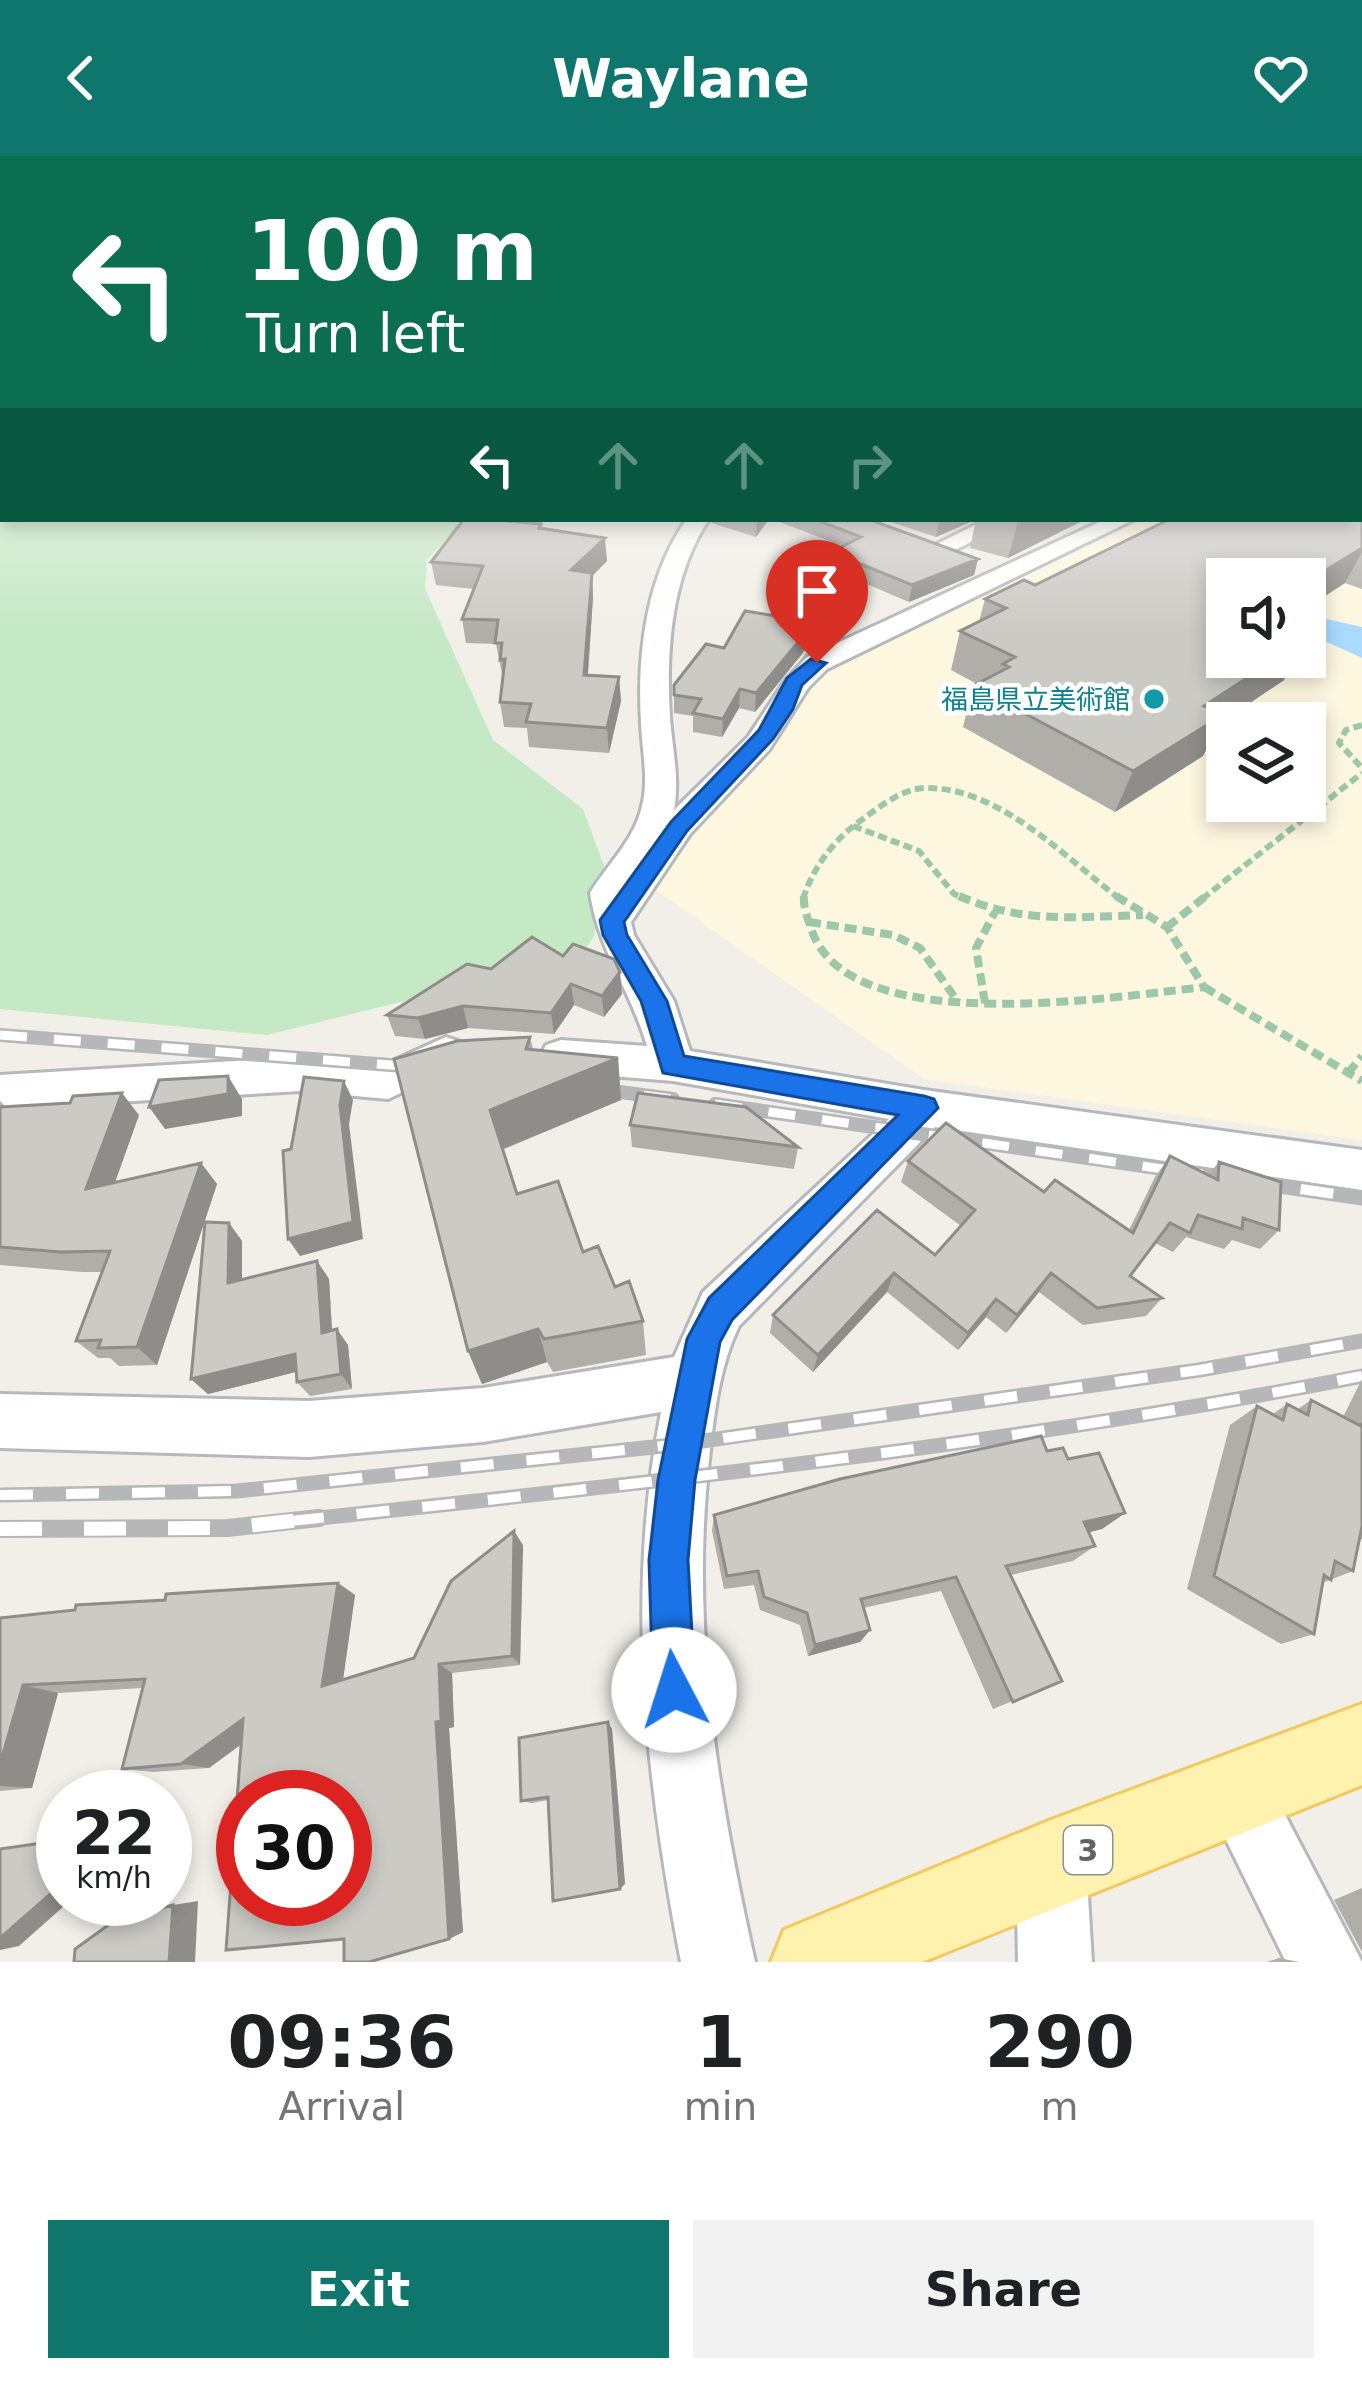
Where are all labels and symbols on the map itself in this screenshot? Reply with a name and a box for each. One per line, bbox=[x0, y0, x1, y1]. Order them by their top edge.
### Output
pin bbox=[766, 540, 868, 663]
place label: 福島県立美術館 bbox=[941, 684, 1130, 715]
marker: 福島県立美術館 bbox=[1141, 686, 1167, 712]
position arrow bbox=[611, 1627, 737, 1753]
speed limit sign: 30 bbox=[216, 1770, 372, 1926]
road number: 3 bbox=[1064, 1826, 1112, 1874]

